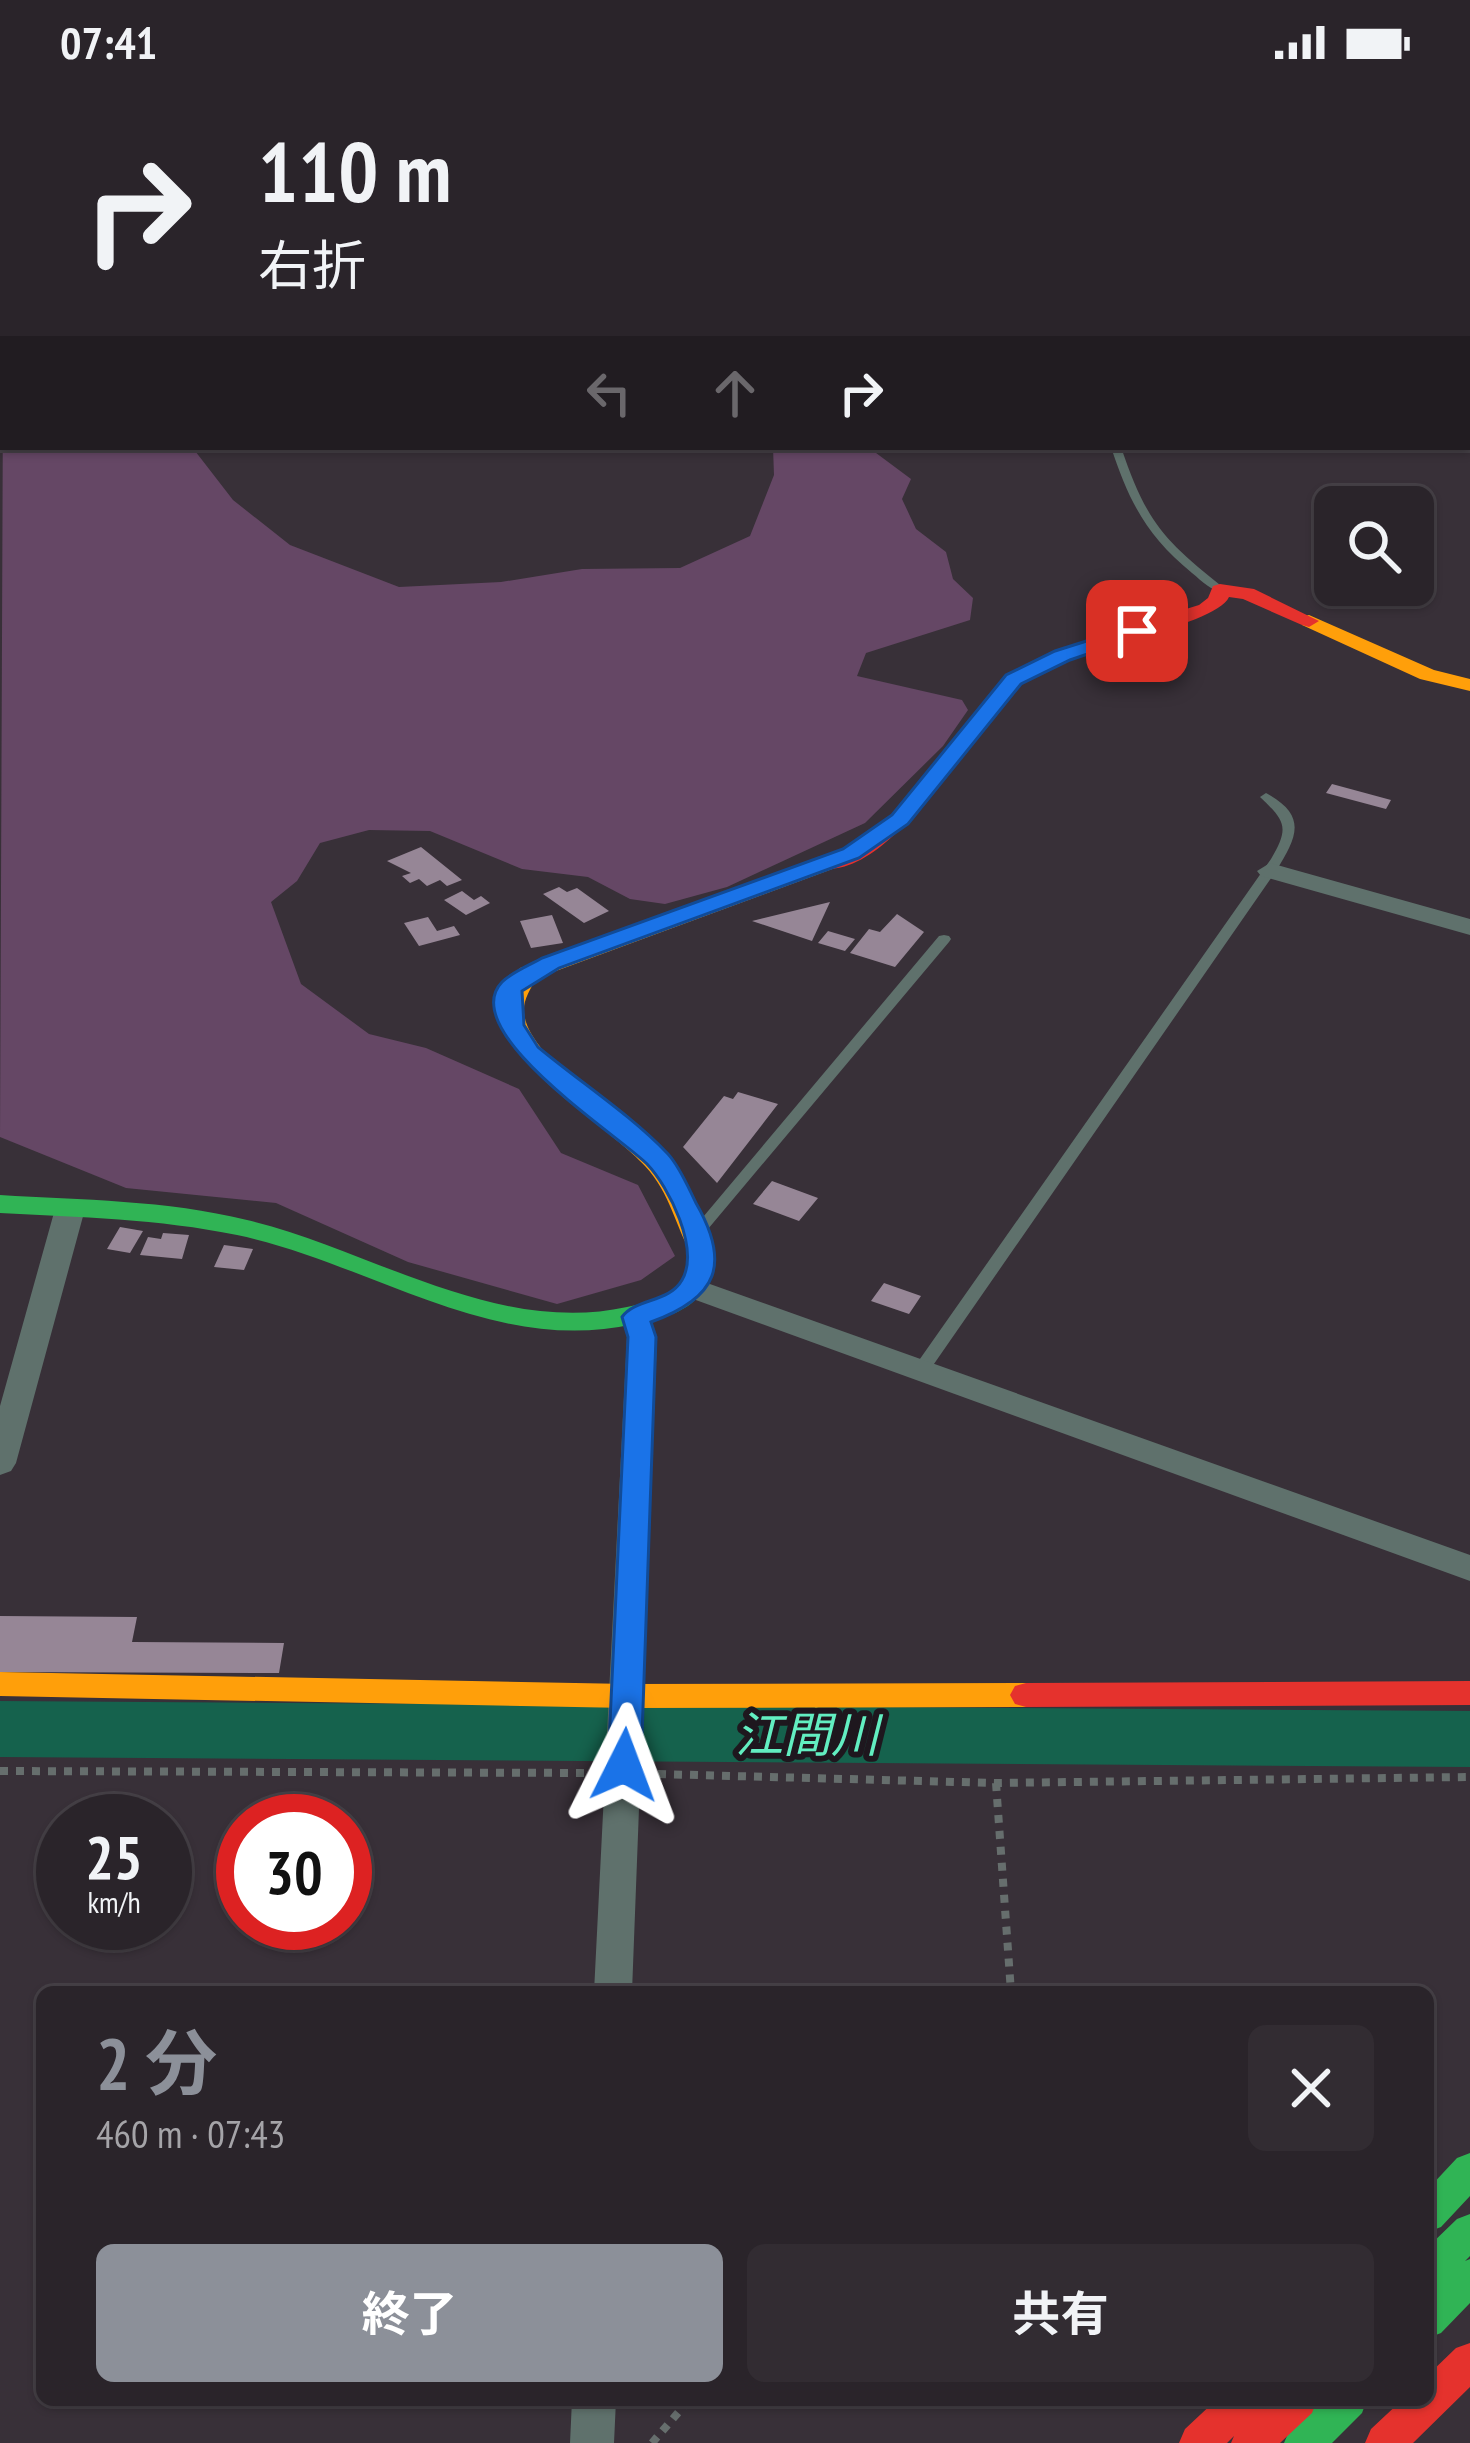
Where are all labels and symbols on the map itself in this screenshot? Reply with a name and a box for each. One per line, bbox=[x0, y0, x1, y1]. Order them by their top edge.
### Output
pin bbox=[1086, 580, 1188, 682]
position arrow bbox=[561, 1702, 687, 1828]
water label: 江間川 bbox=[735, 1703, 884, 1765]
speed limit sign: 30 bbox=[216, 1794, 372, 1950]

